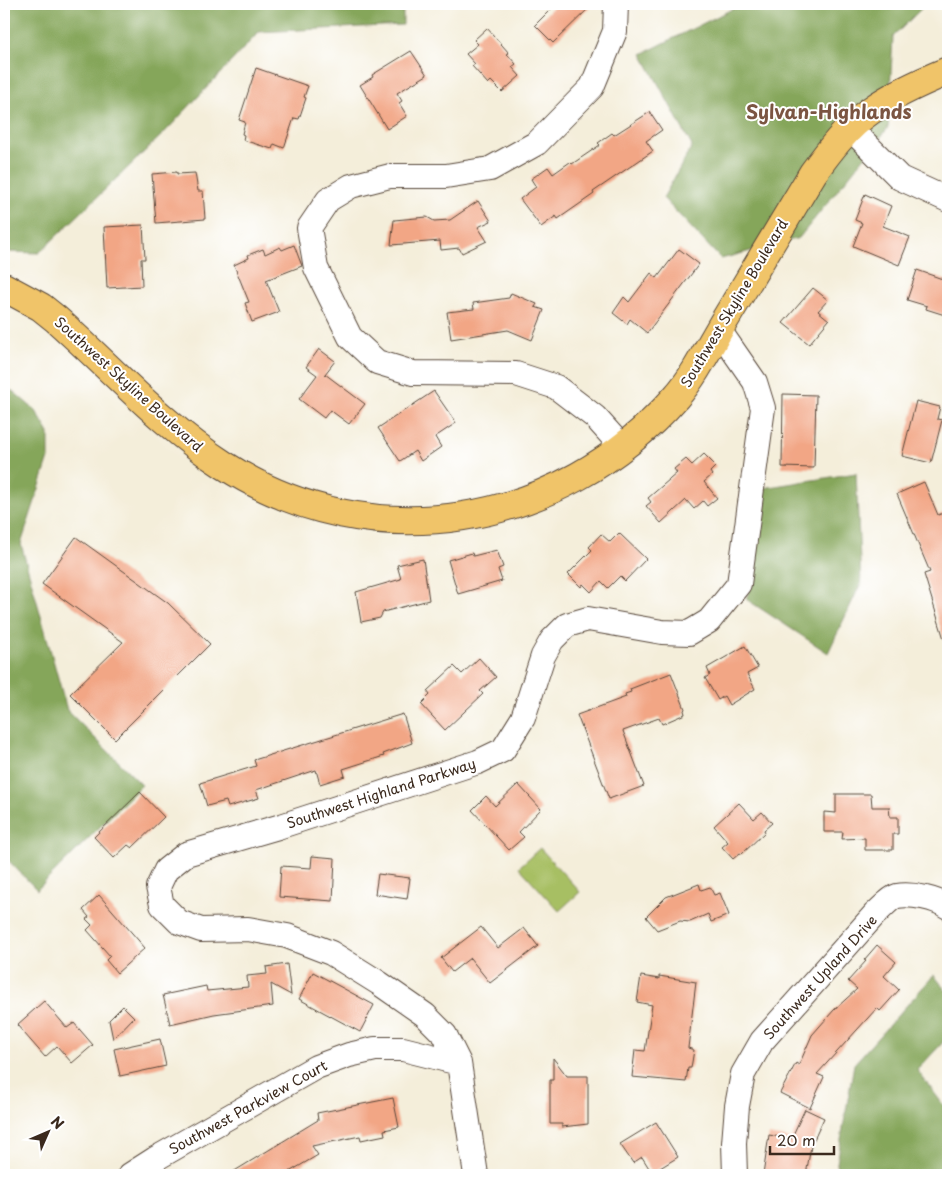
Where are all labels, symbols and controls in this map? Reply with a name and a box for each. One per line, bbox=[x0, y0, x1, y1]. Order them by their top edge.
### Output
district label: Sylvan-Highlands bbox=[746, 97, 912, 125]
street label: Southwest Skyline Boulevard bbox=[675, 214, 793, 391]
street label: Southwest Skyline Boulevard bbox=[50, 312, 208, 457]
street label: Southwest Highland Parkway bbox=[284, 752, 478, 834]
street label: Southwest Upland Drive bbox=[758, 910, 882, 1044]
street label: Southwest Parkview Court bbox=[165, 1055, 331, 1159]
north arrow bbox=[22, 1106, 72, 1156]
text: N bbox=[46, 1111, 69, 1134]
scale bar bbox=[770, 1124, 833, 1156]
text: 20 m bbox=[777, 1128, 816, 1151]

